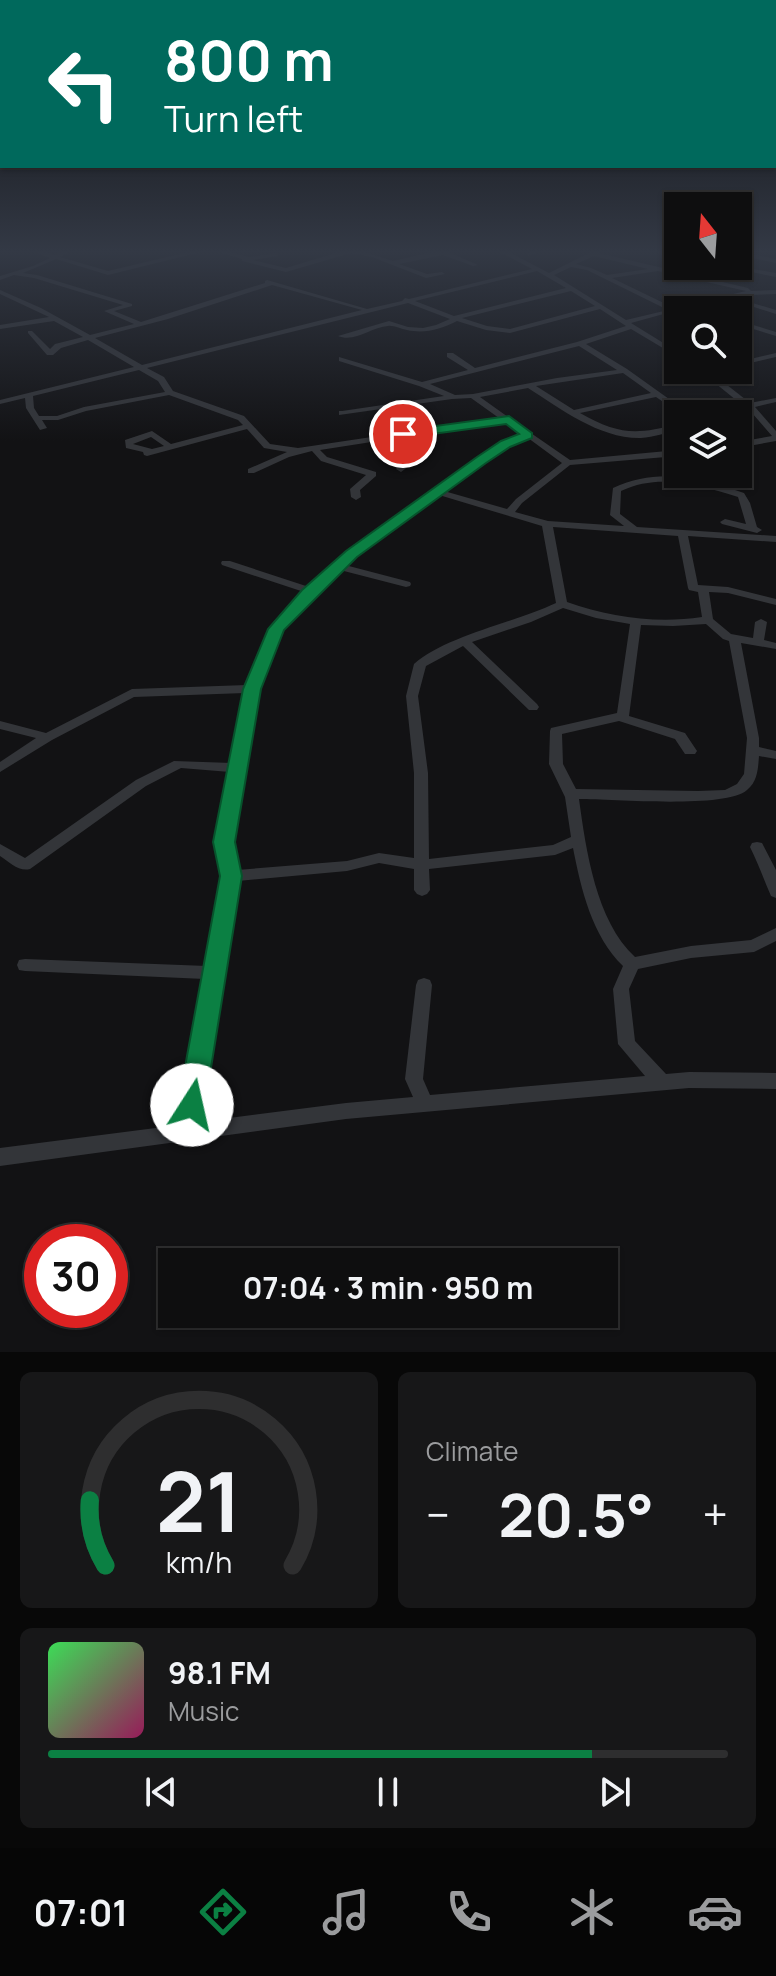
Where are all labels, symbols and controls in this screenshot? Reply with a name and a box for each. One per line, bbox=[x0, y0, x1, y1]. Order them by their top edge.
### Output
text: 800 m bbox=[164, 21, 334, 98]
icon: left bbox=[32, 32, 136, 136]
text: Turn left bbox=[164, 94, 303, 143]
north arrow bbox=[664, 192, 752, 280]
map controls bbox=[664, 192, 752, 488]
button: search bbox=[664, 296, 752, 384]
pin bbox=[369, 400, 437, 468]
button: layers bbox=[664, 400, 752, 488]
icon: arrive bbox=[381, 412, 425, 456]
position arrow bbox=[150, 1063, 234, 1147]
speed limit sign: 30 bbox=[24, 1224, 128, 1328]
text: 07:04 · 3 min · 950 m bbox=[243, 1267, 533, 1308]
text: Climate bbox=[426, 1433, 518, 1469]
text: 21 bbox=[156, 1443, 242, 1557]
text: 20.5° bbox=[498, 1473, 654, 1555]
text: − bbox=[426, 1484, 450, 1544]
text: + bbox=[703, 1484, 728, 1544]
text: km/h bbox=[166, 1543, 232, 1582]
text: 98.1 FM bbox=[168, 1652, 271, 1693]
text: Music bbox=[168, 1693, 239, 1729]
icon: previous bbox=[139, 1770, 183, 1814]
icon: pause bbox=[366, 1770, 410, 1814]
icon: next bbox=[593, 1770, 637, 1814]
icon: directions bbox=[195, 1884, 251, 1940]
icon: music bbox=[318, 1884, 374, 1940]
icon: phone bbox=[441, 1884, 497, 1940]
icon: climate bbox=[564, 1884, 620, 1940]
icon: car bbox=[687, 1884, 743, 1940]
text: 07:01 bbox=[33, 1888, 128, 1937]

